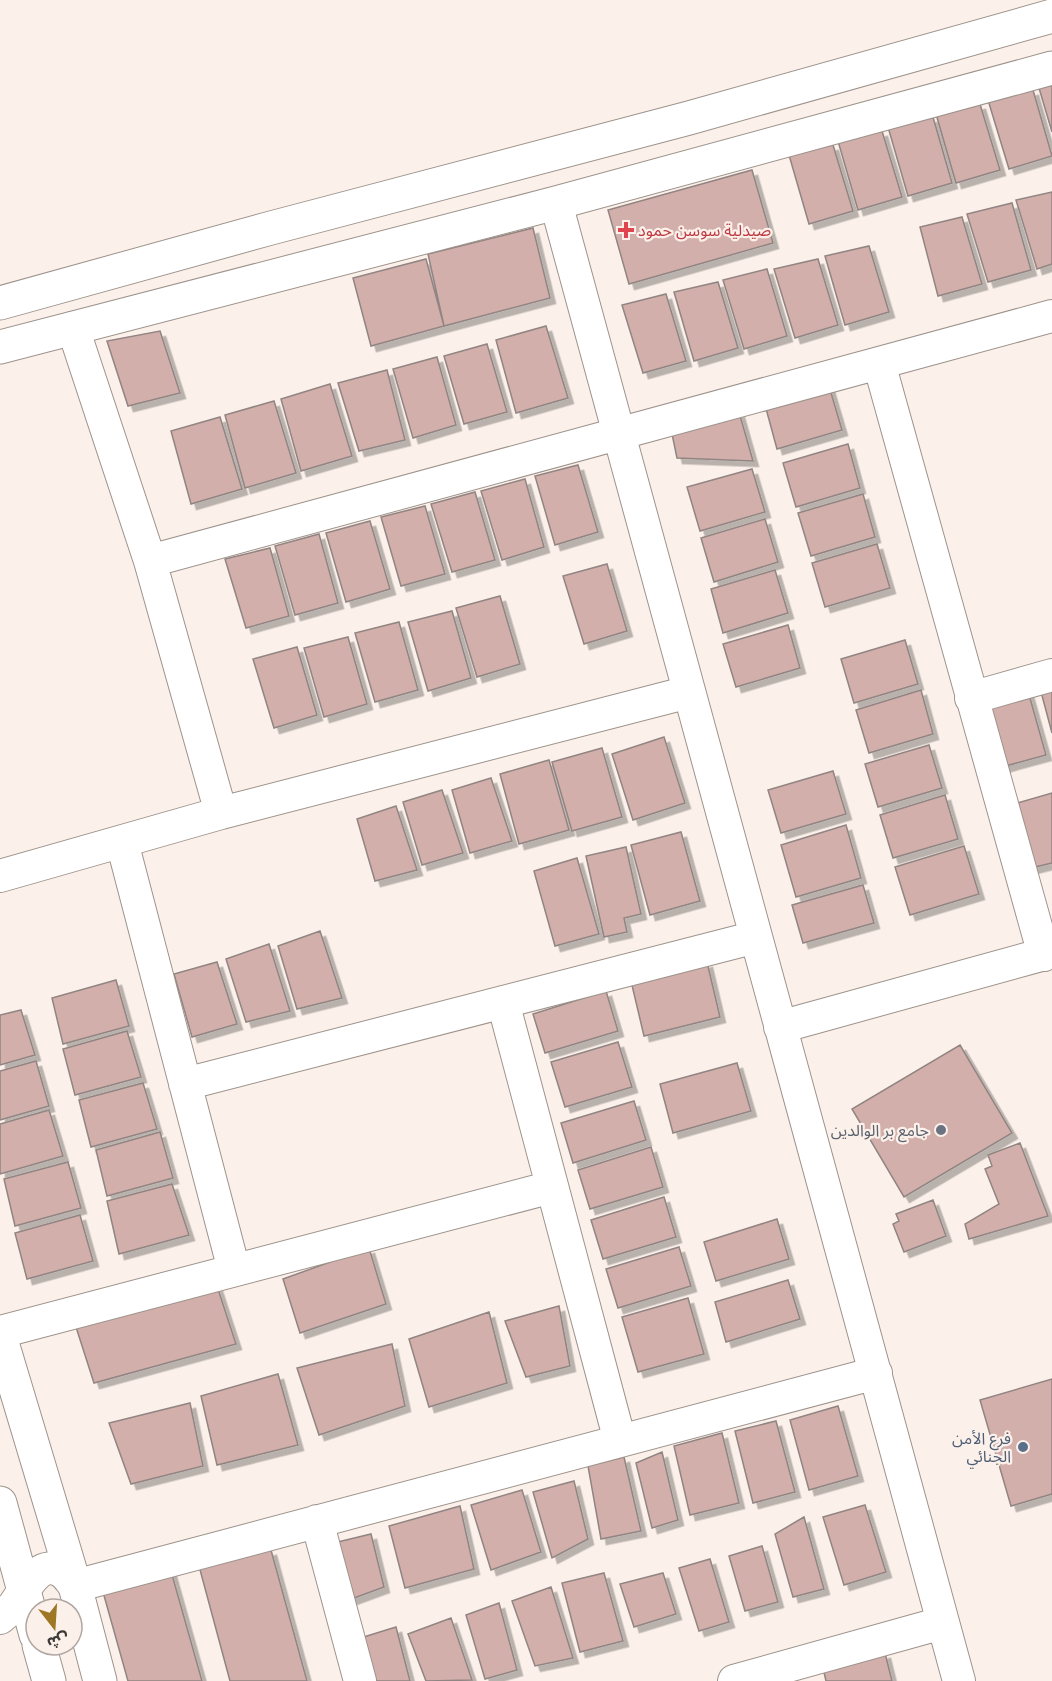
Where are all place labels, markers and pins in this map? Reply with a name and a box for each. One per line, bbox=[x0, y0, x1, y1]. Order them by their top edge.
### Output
place label: صيدلية سوسن حمود bbox=[638, 221, 771, 240]
marker: صيدلية سوسن حمود bbox=[619, 223, 633, 237]
place label: جامع بر الوالدين bbox=[831, 1121, 929, 1143]
marker: جامع بر الوالدين bbox=[934, 1123, 948, 1137]
place label: فرع الأمن الجنائي bbox=[952, 1429, 1011, 1468]
marker: فرع الأمن الجنائي bbox=[1016, 1440, 1030, 1454]

